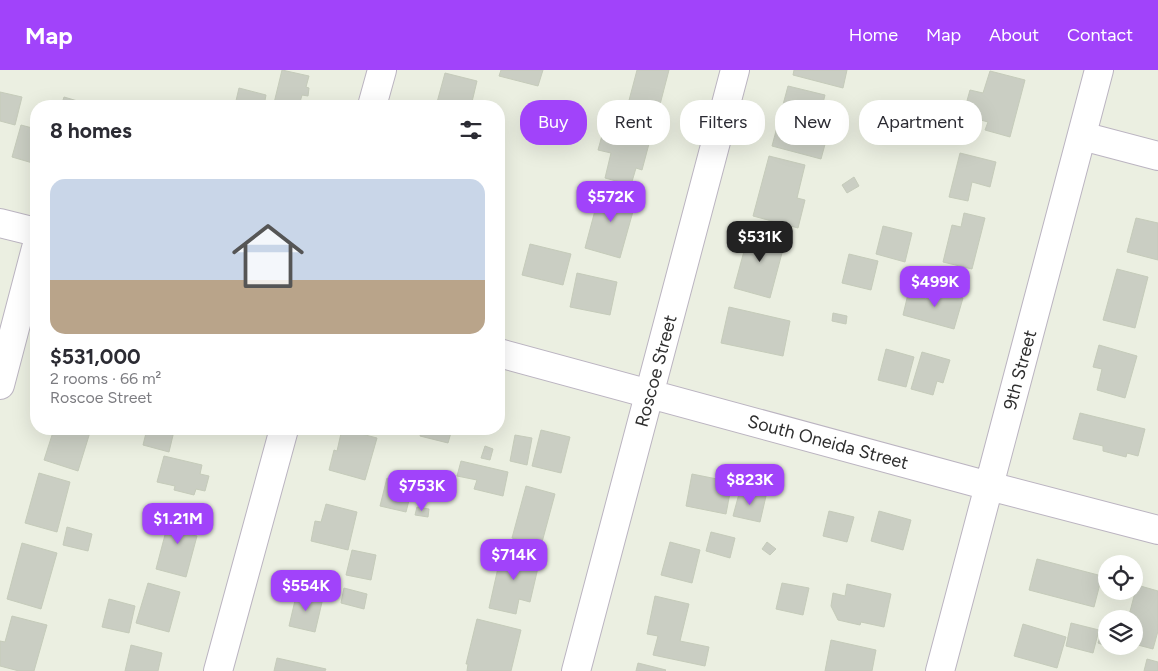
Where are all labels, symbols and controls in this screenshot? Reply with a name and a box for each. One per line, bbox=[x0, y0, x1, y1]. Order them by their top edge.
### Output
text: Map bbox=[25, 21, 73, 50]
text: Home bbox=[849, 24, 898, 46]
text: Map bbox=[926, 24, 961, 46]
text: About bbox=[989, 24, 1039, 46]
text: Contact bbox=[1067, 24, 1133, 46]
chip: Buy bbox=[520, 100, 587, 145]
chip: Rent bbox=[597, 100, 670, 145]
chip: Filters bbox=[680, 100, 765, 145]
chip: New bbox=[775, 100, 849, 145]
chip: Apartment bbox=[859, 100, 982, 145]
icon: filters bbox=[457, 116, 485, 144]
text: 8 homes bbox=[50, 118, 132, 143]
pin: $572K bbox=[576, 180, 646, 223]
text: $572K bbox=[588, 187, 634, 206]
icon: home bbox=[223, 211, 313, 301]
pin: $531K bbox=[725, 220, 795, 263]
text: $531K bbox=[738, 227, 782, 246]
pin: $499K bbox=[900, 266, 970, 308]
text: $499K bbox=[911, 272, 959, 291]
street label: Roscoe Street bbox=[630, 312, 682, 429]
street label: 9th Street bbox=[999, 327, 1041, 412]
text: $531,000 bbox=[50, 344, 141, 369]
text: 2 rooms · 66 m² bbox=[50, 369, 161, 388]
text: Roscoe Street bbox=[50, 388, 152, 407]
street label: South Oneida Street bbox=[745, 410, 911, 474]
pin: $823K bbox=[715, 464, 785, 506]
pin: $753K bbox=[387, 470, 457, 512]
text: $823K bbox=[726, 470, 774, 489]
text: $753K bbox=[399, 476, 445, 495]
pin: $1.21M bbox=[137, 502, 219, 545]
text: $1.21M bbox=[153, 509, 203, 528]
pin: $714K bbox=[479, 538, 549, 581]
text: $714K bbox=[491, 545, 537, 564]
map controls bbox=[1098, 555, 1143, 655]
button: locate bbox=[1098, 555, 1143, 600]
pin: $554K bbox=[271, 570, 341, 612]
text: $554K bbox=[282, 576, 330, 595]
button: layers bbox=[1098, 610, 1143, 655]

